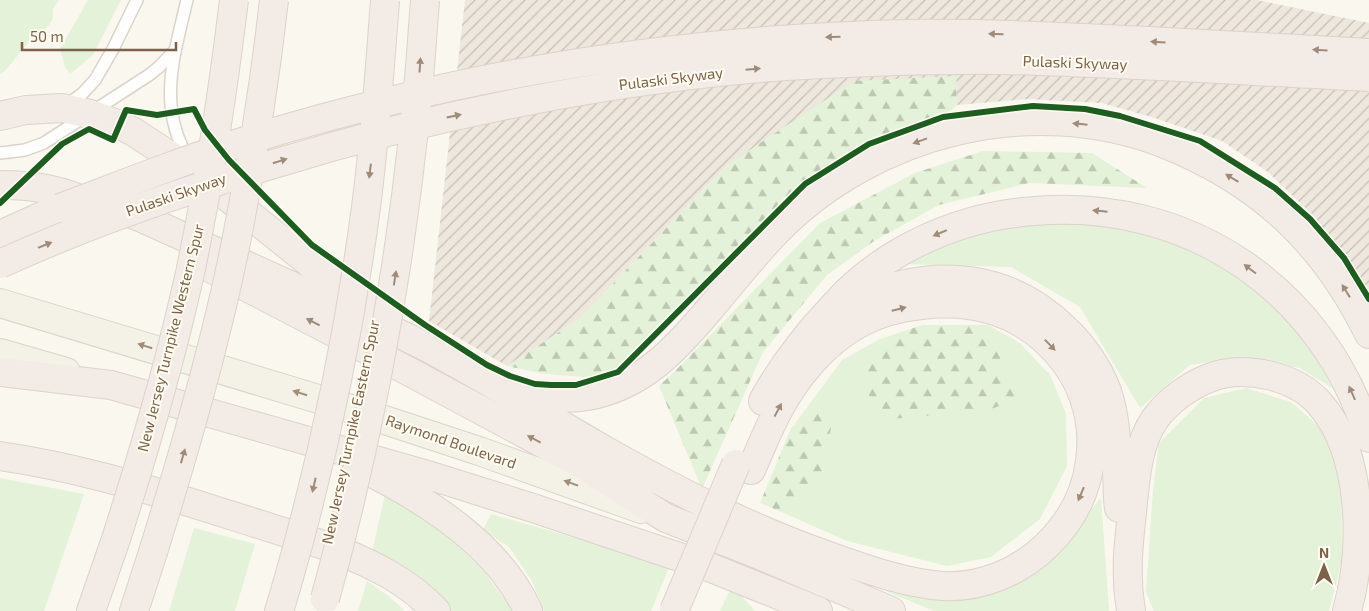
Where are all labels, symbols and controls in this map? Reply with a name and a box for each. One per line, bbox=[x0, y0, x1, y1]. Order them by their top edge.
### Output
scale bar bbox=[22, 20, 176, 52]
text: 50 m bbox=[30, 27, 64, 45]
one-way arrow bbox=[987, 30, 1003, 38]
one-way arrow bbox=[825, 34, 841, 42]
one-way arrow bbox=[1150, 37, 1166, 45]
one-way arrow bbox=[1312, 46, 1328, 54]
street label: Pulaski Skyway bbox=[1022, 51, 1128, 73]
one-way arrow bbox=[416, 57, 424, 73]
street label: Pulaski Skyway bbox=[618, 63, 724, 93]
one-way arrow bbox=[745, 65, 761, 73]
one-way arrow bbox=[447, 111, 463, 119]
one-way arrow bbox=[1072, 120, 1088, 128]
one-way arrow bbox=[912, 137, 927, 145]
one-way arrow bbox=[273, 157, 288, 165]
one-way arrow bbox=[366, 163, 374, 179]
street label: Pulaski Skyway bbox=[123, 168, 228, 220]
one-way arrow bbox=[1225, 173, 1238, 182]
one-way arrow bbox=[1091, 207, 1107, 215]
street label: New Jersey Turnpike Western Spur bbox=[133, 222, 207, 453]
one-way arrow bbox=[933, 229, 947, 237]
one-way arrow bbox=[37, 240, 52, 248]
one-way arrow bbox=[1243, 264, 1257, 274]
one-way arrow bbox=[391, 270, 399, 286]
one-way arrow bbox=[1341, 285, 1350, 298]
one-way arrow bbox=[891, 305, 907, 313]
one-way arrow bbox=[306, 318, 320, 326]
street label: New Jersey Turnpike Eastern Spur bbox=[317, 318, 383, 546]
one-way arrow bbox=[1043, 338, 1055, 350]
one-way arrow bbox=[137, 342, 152, 350]
one-way arrow bbox=[1347, 386, 1355, 400]
one-way arrow bbox=[293, 389, 308, 397]
one-way arrow bbox=[774, 403, 783, 417]
street label: Raymond Boulevard bbox=[384, 410, 519, 472]
one-way arrow bbox=[527, 435, 541, 443]
one-way arrow bbox=[179, 448, 187, 463]
one-way arrow bbox=[310, 478, 318, 493]
one-way arrow bbox=[563, 479, 578, 486]
one-way arrow bbox=[1077, 487, 1085, 501]
north arrow bbox=[1299, 541, 1349, 591]
text: N bbox=[1319, 544, 1329, 561]

